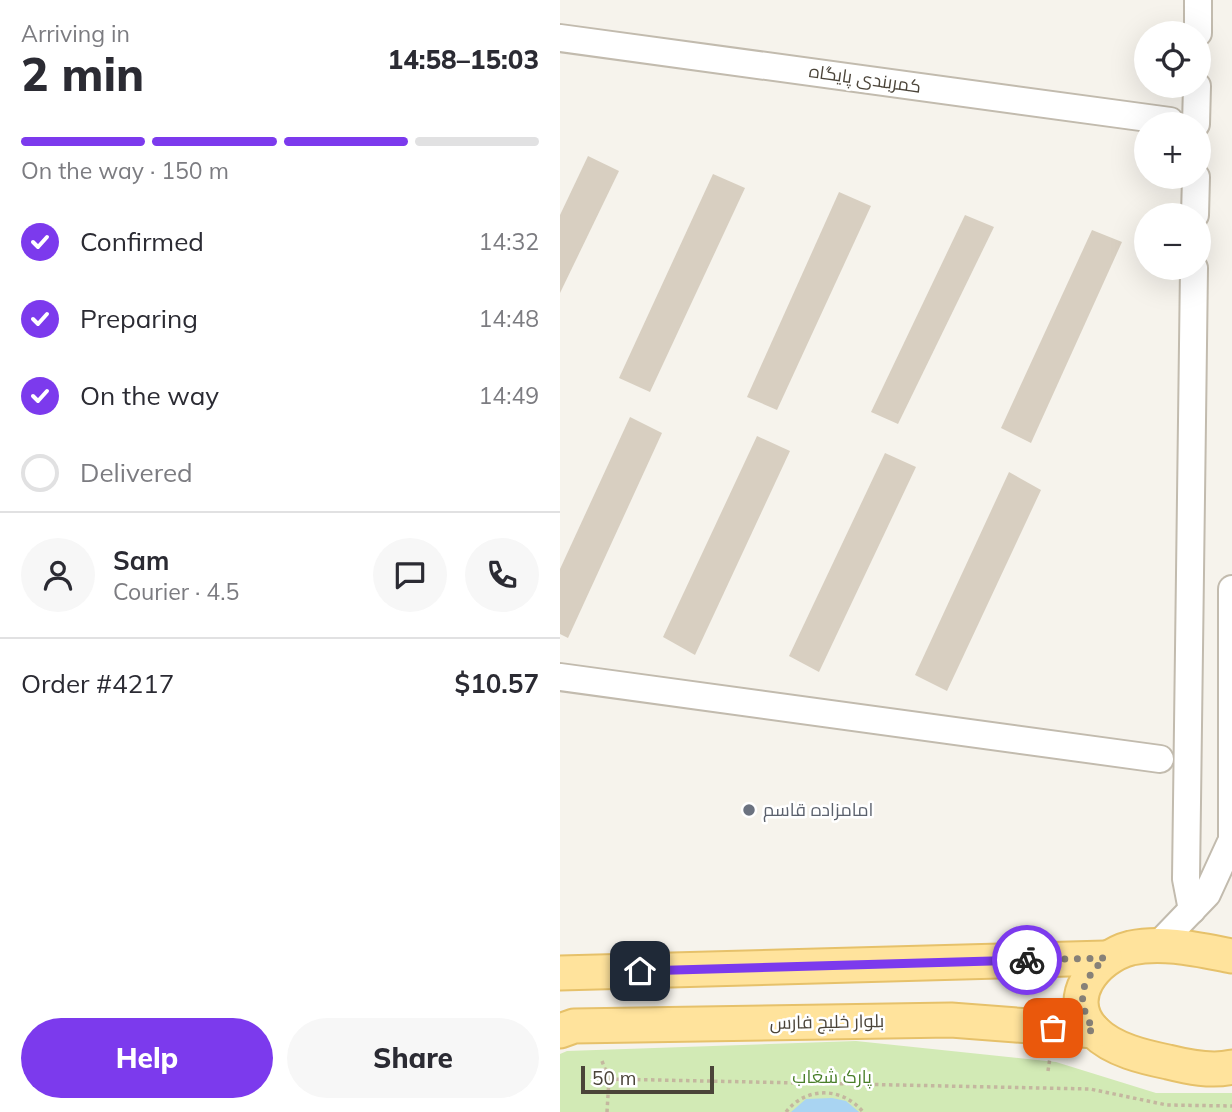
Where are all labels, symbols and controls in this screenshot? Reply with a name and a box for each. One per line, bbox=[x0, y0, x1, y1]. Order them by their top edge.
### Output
text: Arriving in bbox=[21, 19, 130, 48]
map controls bbox=[1134, 21, 1211, 280]
button: locate bbox=[1134, 21, 1211, 98]
text: 14:58–15:03 bbox=[388, 43, 539, 76]
text: 2 min bbox=[21, 45, 144, 103]
street label: کمربندی پایگاه bbox=[807, 59, 923, 99]
button: + bbox=[1134, 112, 1211, 189]
text: On the way · 150 m bbox=[21, 156, 229, 185]
button: − bbox=[1134, 203, 1211, 280]
icon: check bbox=[21, 223, 59, 261]
text: Confirmed bbox=[80, 225, 204, 258]
text: 14:32 bbox=[479, 227, 539, 256]
icon: check bbox=[21, 300, 59, 338]
text: Preparing bbox=[80, 302, 198, 335]
text: 14:48 bbox=[479, 304, 539, 333]
icon: check bbox=[21, 377, 59, 415]
text: On the way bbox=[80, 379, 219, 412]
text: 14:49 bbox=[479, 381, 539, 410]
text: Delivered bbox=[80, 456, 193, 489]
button: person bbox=[21, 538, 95, 612]
button: chat bbox=[373, 538, 447, 612]
button: phone bbox=[465, 538, 539, 612]
text: Sam bbox=[113, 544, 169, 577]
text: Courier · 4.5 bbox=[113, 577, 239, 606]
text: Order #4217 bbox=[21, 667, 174, 700]
text: $10.57 bbox=[455, 667, 539, 700]
place label: امامزاده قاسم bbox=[763, 798, 873, 822]
marker: امامزاده قاسم bbox=[741, 802, 757, 818]
courier bbox=[992, 925, 1062, 995]
pin bbox=[610, 941, 670, 1001]
icon: bike bbox=[1008, 941, 1046, 979]
icon: home bbox=[621, 952, 659, 990]
pin bbox=[1023, 998, 1083, 1058]
street label: بلوار خلیج ‌فارس bbox=[770, 1009, 884, 1035]
icon: bag bbox=[1034, 1009, 1072, 1047]
button: Help bbox=[21, 1018, 273, 1098]
button: Share bbox=[287, 1018, 539, 1098]
scale bar bbox=[581, 1063, 714, 1095]
park label: پارک شغاب bbox=[792, 1065, 872, 1089]
text: 50 m bbox=[592, 1066, 636, 1090]

